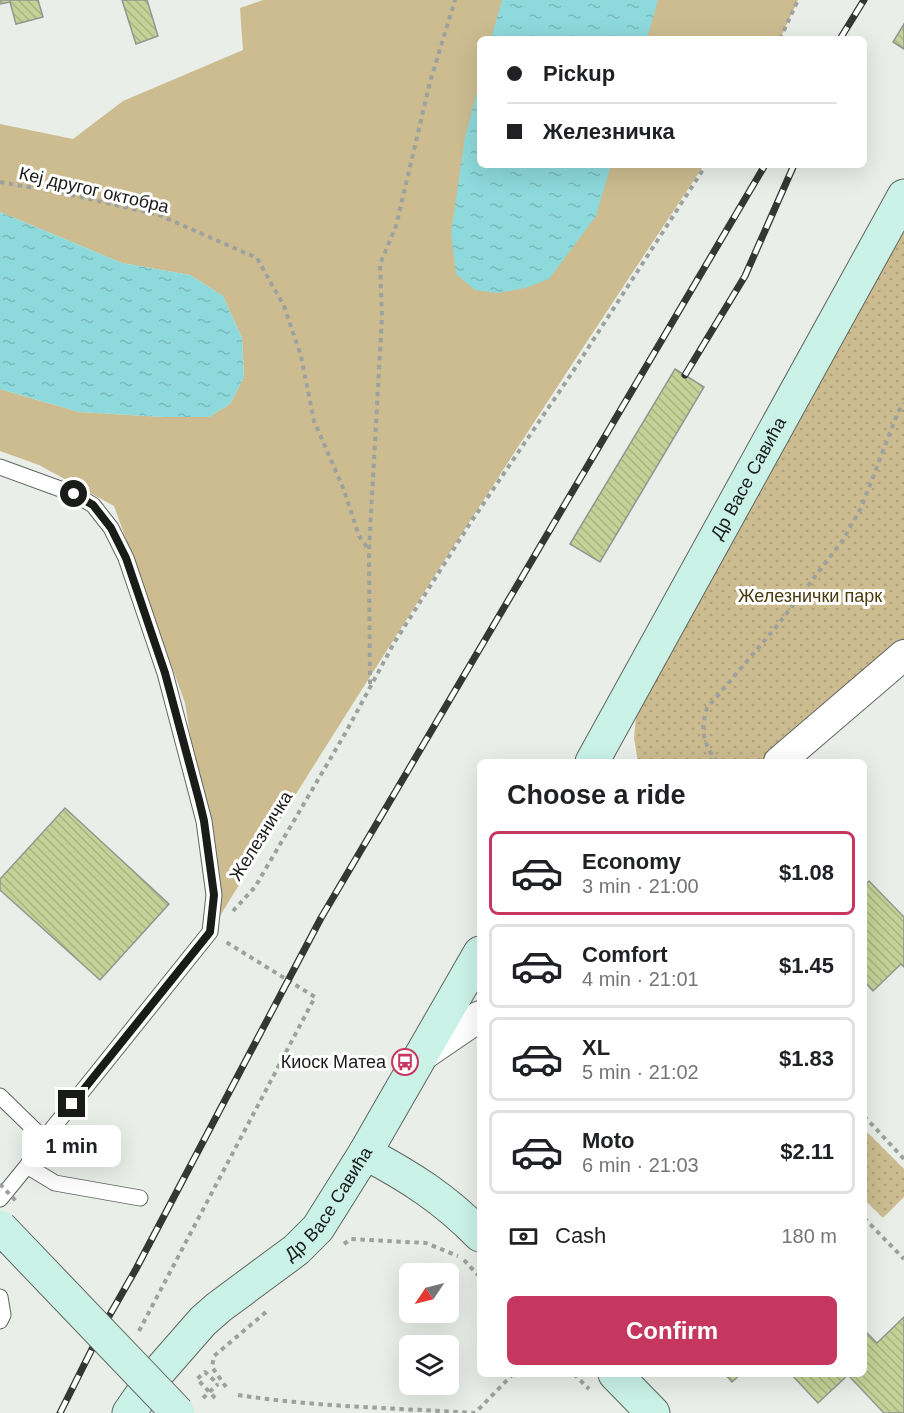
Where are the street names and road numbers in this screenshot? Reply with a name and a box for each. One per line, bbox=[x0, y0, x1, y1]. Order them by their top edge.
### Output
street label: Кеј другог октобра bbox=[17, 163, 172, 217]
street label: Др Васе Савића bbox=[707, 413, 791, 543]
street label: Железничка bbox=[226, 787, 297, 884]
street label: Др Васе Савића bbox=[281, 1143, 377, 1265]

